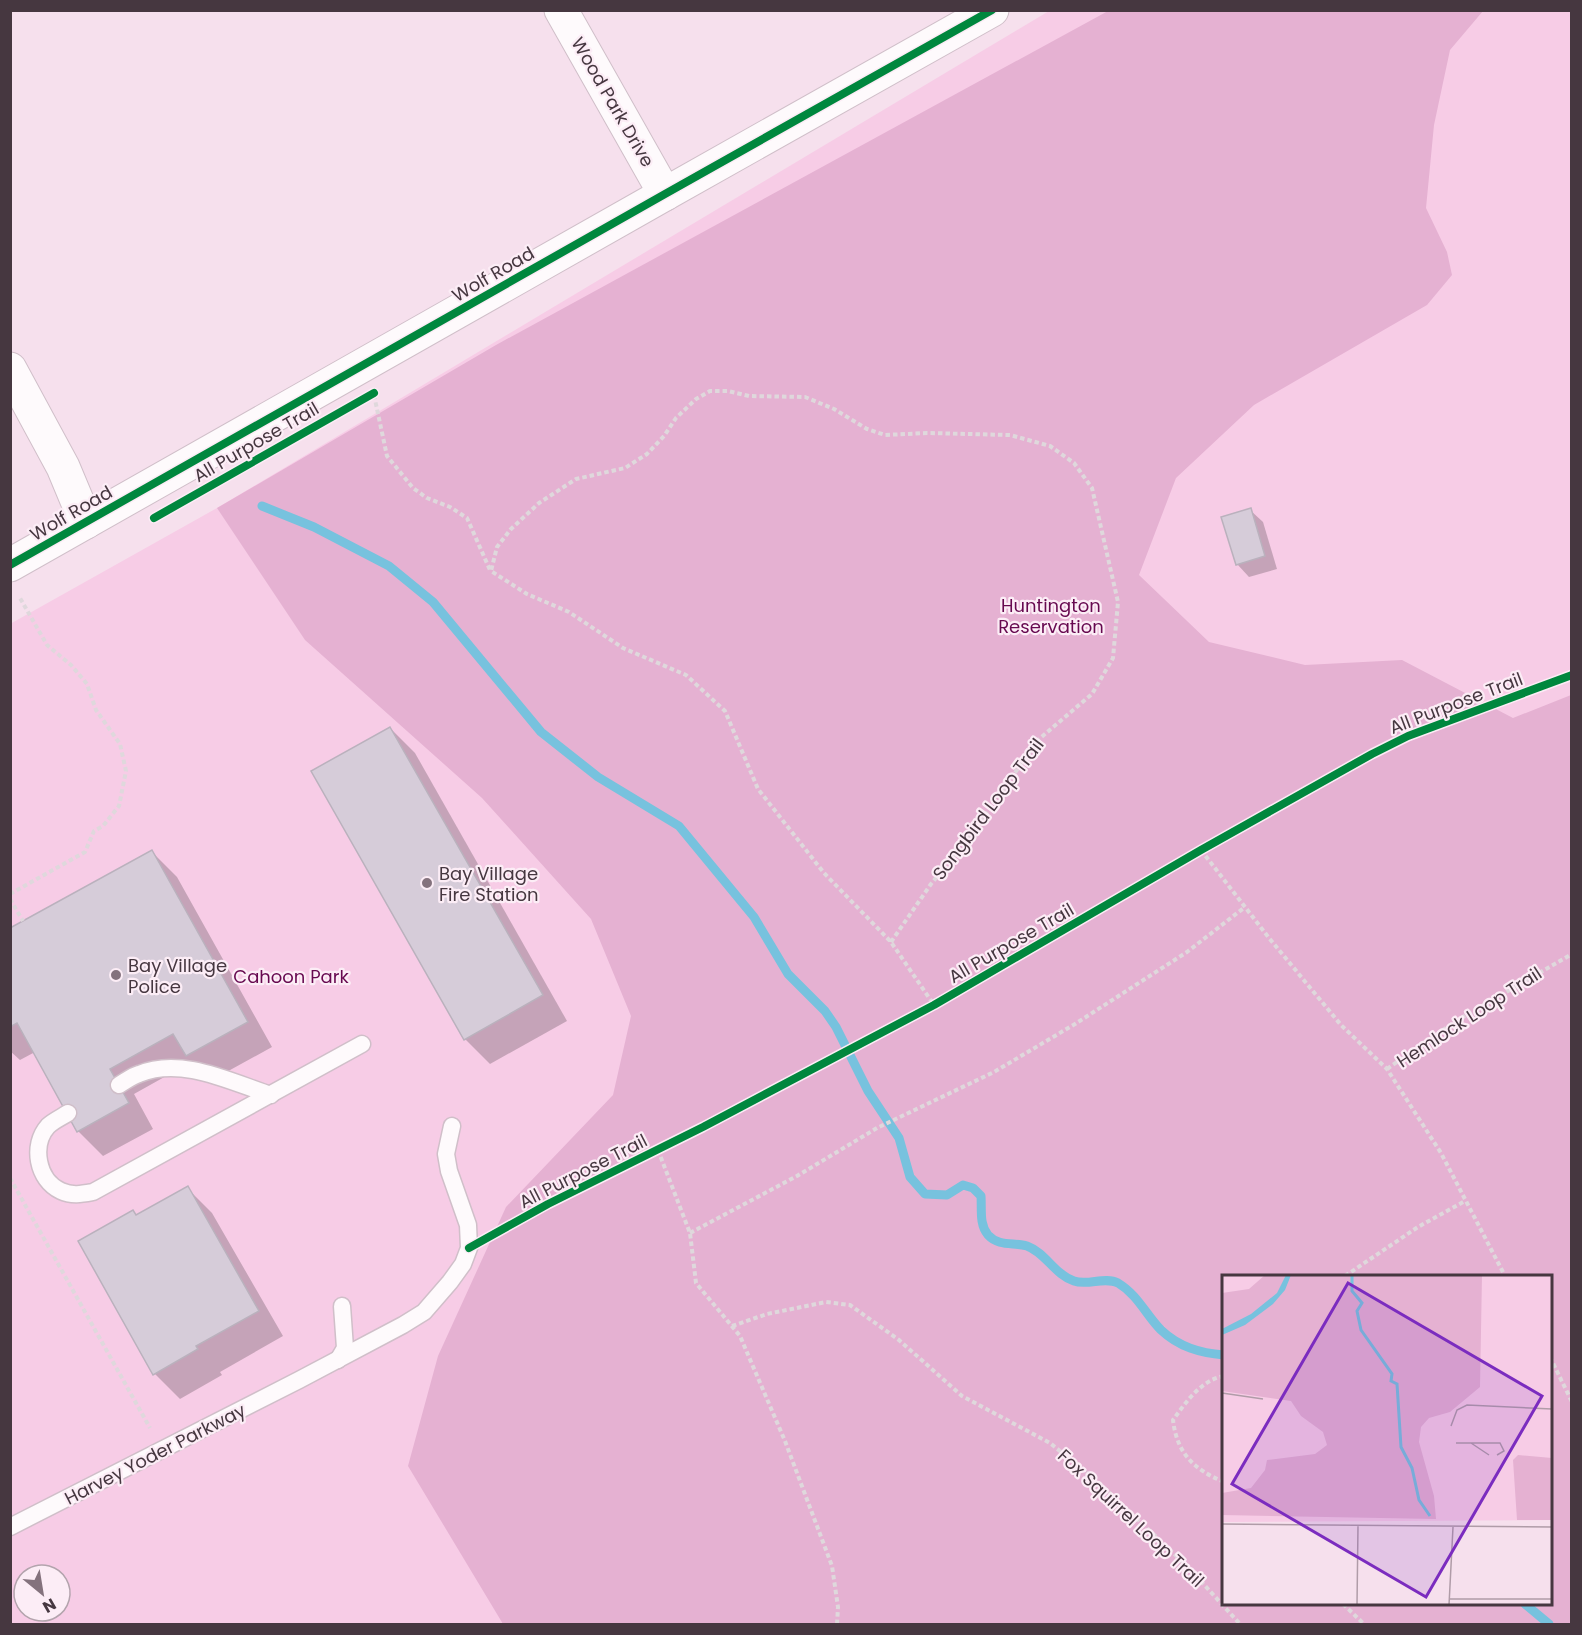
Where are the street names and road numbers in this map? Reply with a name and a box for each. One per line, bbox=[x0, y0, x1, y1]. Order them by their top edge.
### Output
street label: Wood Park Drive bbox=[566, 32, 660, 172]
street label: Wolf Road bbox=[447, 240, 539, 308]
street label: All Purpose Trail bbox=[189, 396, 323, 488]
street label: Wolf Road bbox=[25, 479, 117, 547]
street label: All Purpose Trail bbox=[1386, 666, 1526, 740]
street label: Songbird Loop Trail bbox=[926, 733, 1050, 885]
street label: All Purpose Trail bbox=[944, 897, 1078, 989]
street label: Hemlock Loop Trail bbox=[1392, 961, 1546, 1073]
street label: All Purpose Trail bbox=[515, 1128, 651, 1214]
street label: Harvey Yoder Parkway bbox=[60, 1397, 250, 1511]
street label: Fox Squirrel Loop Trail bbox=[1052, 1443, 1210, 1593]

